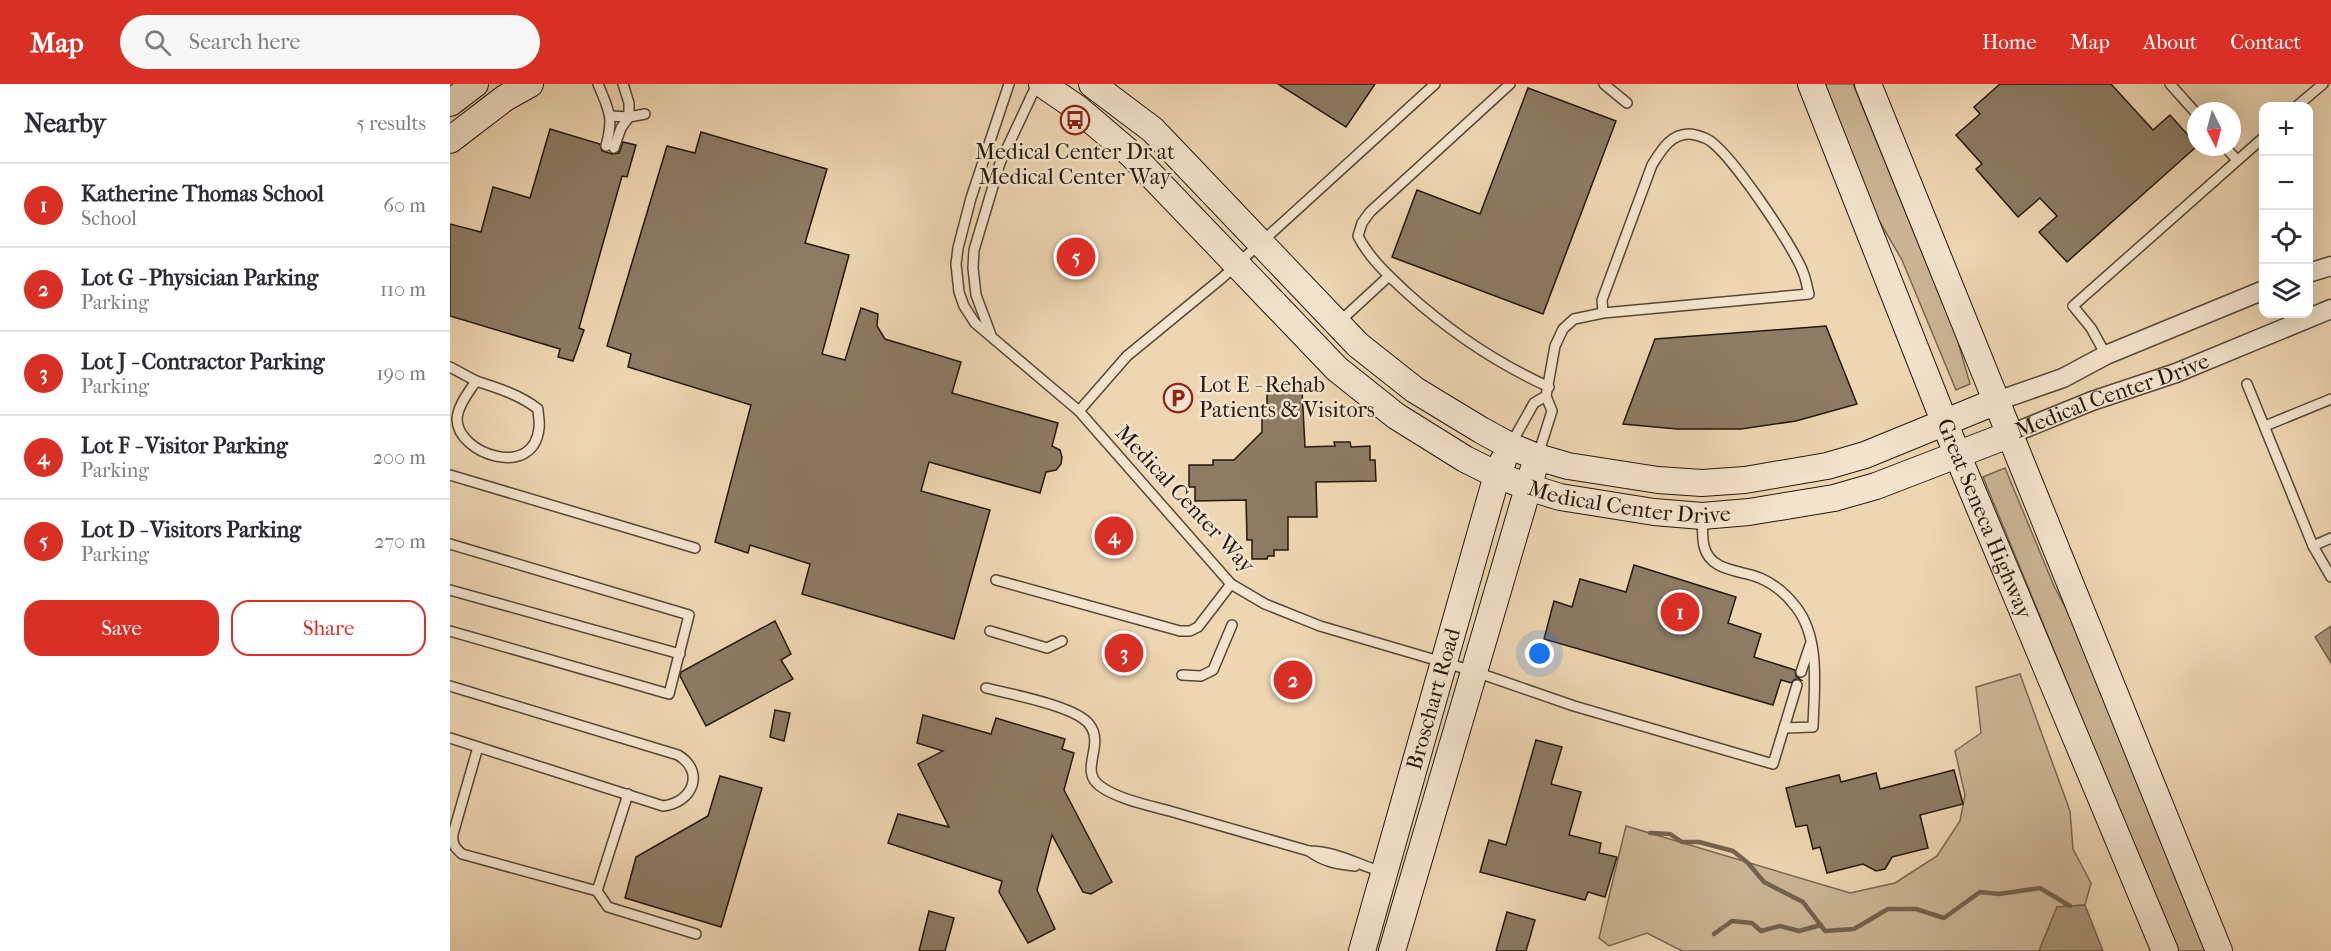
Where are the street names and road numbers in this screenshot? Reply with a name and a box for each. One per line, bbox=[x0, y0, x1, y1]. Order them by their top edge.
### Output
street label: Medical Center Drive bbox=[2011, 348, 2213, 444]
street label: Great Seneca Highway bbox=[1931, 415, 2038, 624]
street label: Medical Center Way bbox=[1110, 420, 1261, 579]
street label: Medical Center Drive bbox=[1525, 475, 1732, 529]
street label: Broschart Road bbox=[1401, 624, 1466, 773]

